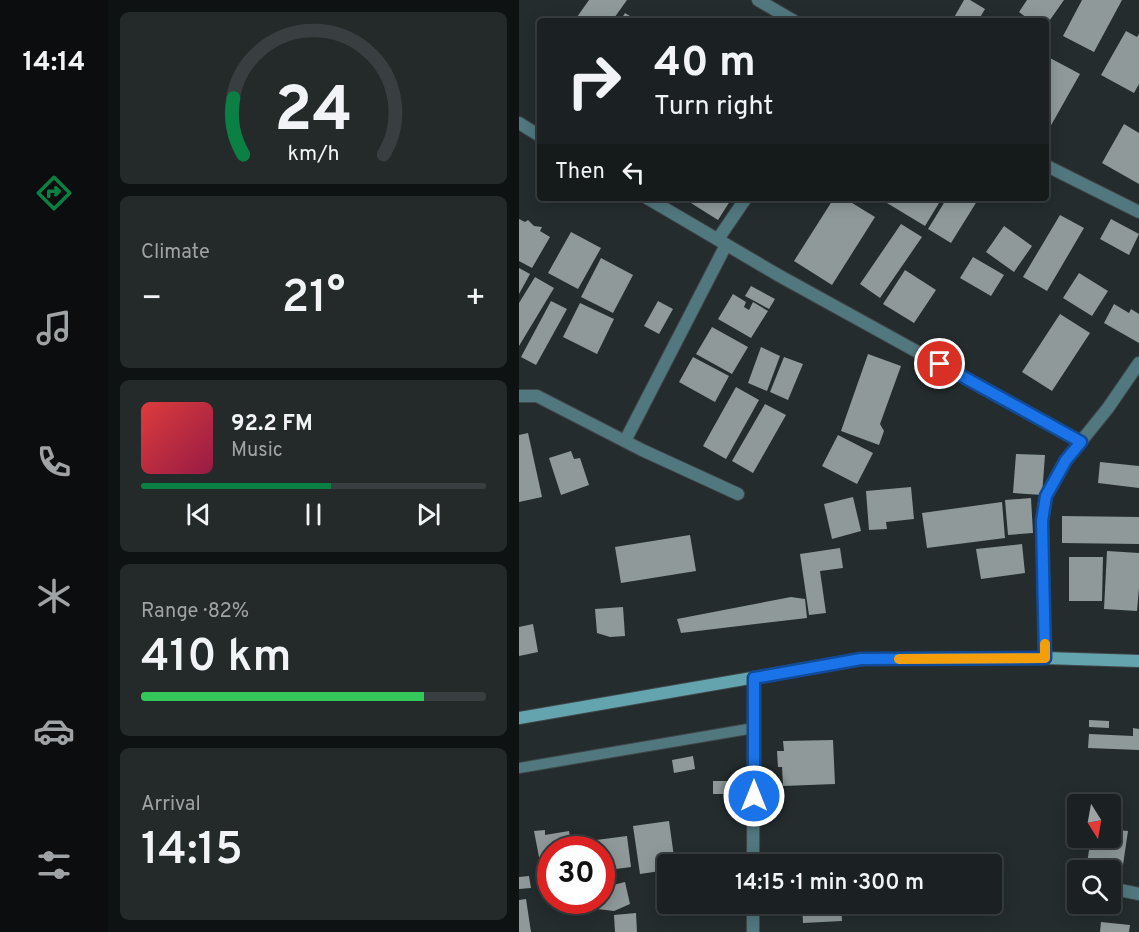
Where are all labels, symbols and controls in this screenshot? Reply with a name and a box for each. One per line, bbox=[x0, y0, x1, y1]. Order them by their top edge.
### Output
text: 40 m bbox=[654, 38, 756, 91]
icon: right bbox=[555, 42, 633, 120]
text: 14:14 bbox=[23, 46, 85, 80]
text: 24 bbox=[274, 74, 353, 153]
text: Turn right bbox=[654, 90, 773, 124]
text: km/h bbox=[287, 141, 340, 168]
icon: left bbox=[617, 156, 650, 189]
text: Then bbox=[555, 159, 605, 186]
icon: directions bbox=[33, 172, 75, 214]
text: Climate bbox=[141, 240, 210, 266]
text: 21° bbox=[282, 271, 345, 328]
text: − bbox=[141, 279, 162, 321]
text: + bbox=[465, 279, 486, 321]
icon: music bbox=[33, 307, 75, 349]
pin bbox=[914, 338, 965, 389]
icon: arrive bbox=[923, 347, 956, 380]
text: 92.2 FM bbox=[231, 411, 313, 438]
text: Music bbox=[231, 438, 283, 464]
icon: phone bbox=[33, 441, 75, 483]
icon: previous bbox=[182, 498, 215, 531]
icon: pause bbox=[297, 498, 330, 531]
icon: next bbox=[412, 498, 445, 531]
icon: climate bbox=[33, 575, 75, 617]
text: Range · 82% bbox=[141, 599, 249, 625]
text: 410 km bbox=[141, 630, 291, 687]
icon: car bbox=[33, 710, 75, 752]
position arrow bbox=[722, 764, 786, 828]
text: Arrival bbox=[141, 792, 201, 818]
north arrow bbox=[1067, 794, 1121, 848]
map controls bbox=[1067, 794, 1121, 914]
text: 14:15 bbox=[141, 823, 243, 880]
speed limit sign: 30 bbox=[537, 836, 615, 914]
icon: filters bbox=[33, 844, 75, 886]
button: search bbox=[1067, 860, 1121, 914]
text: 14:15 · 1 min · 300 m bbox=[735, 870, 924, 897]

